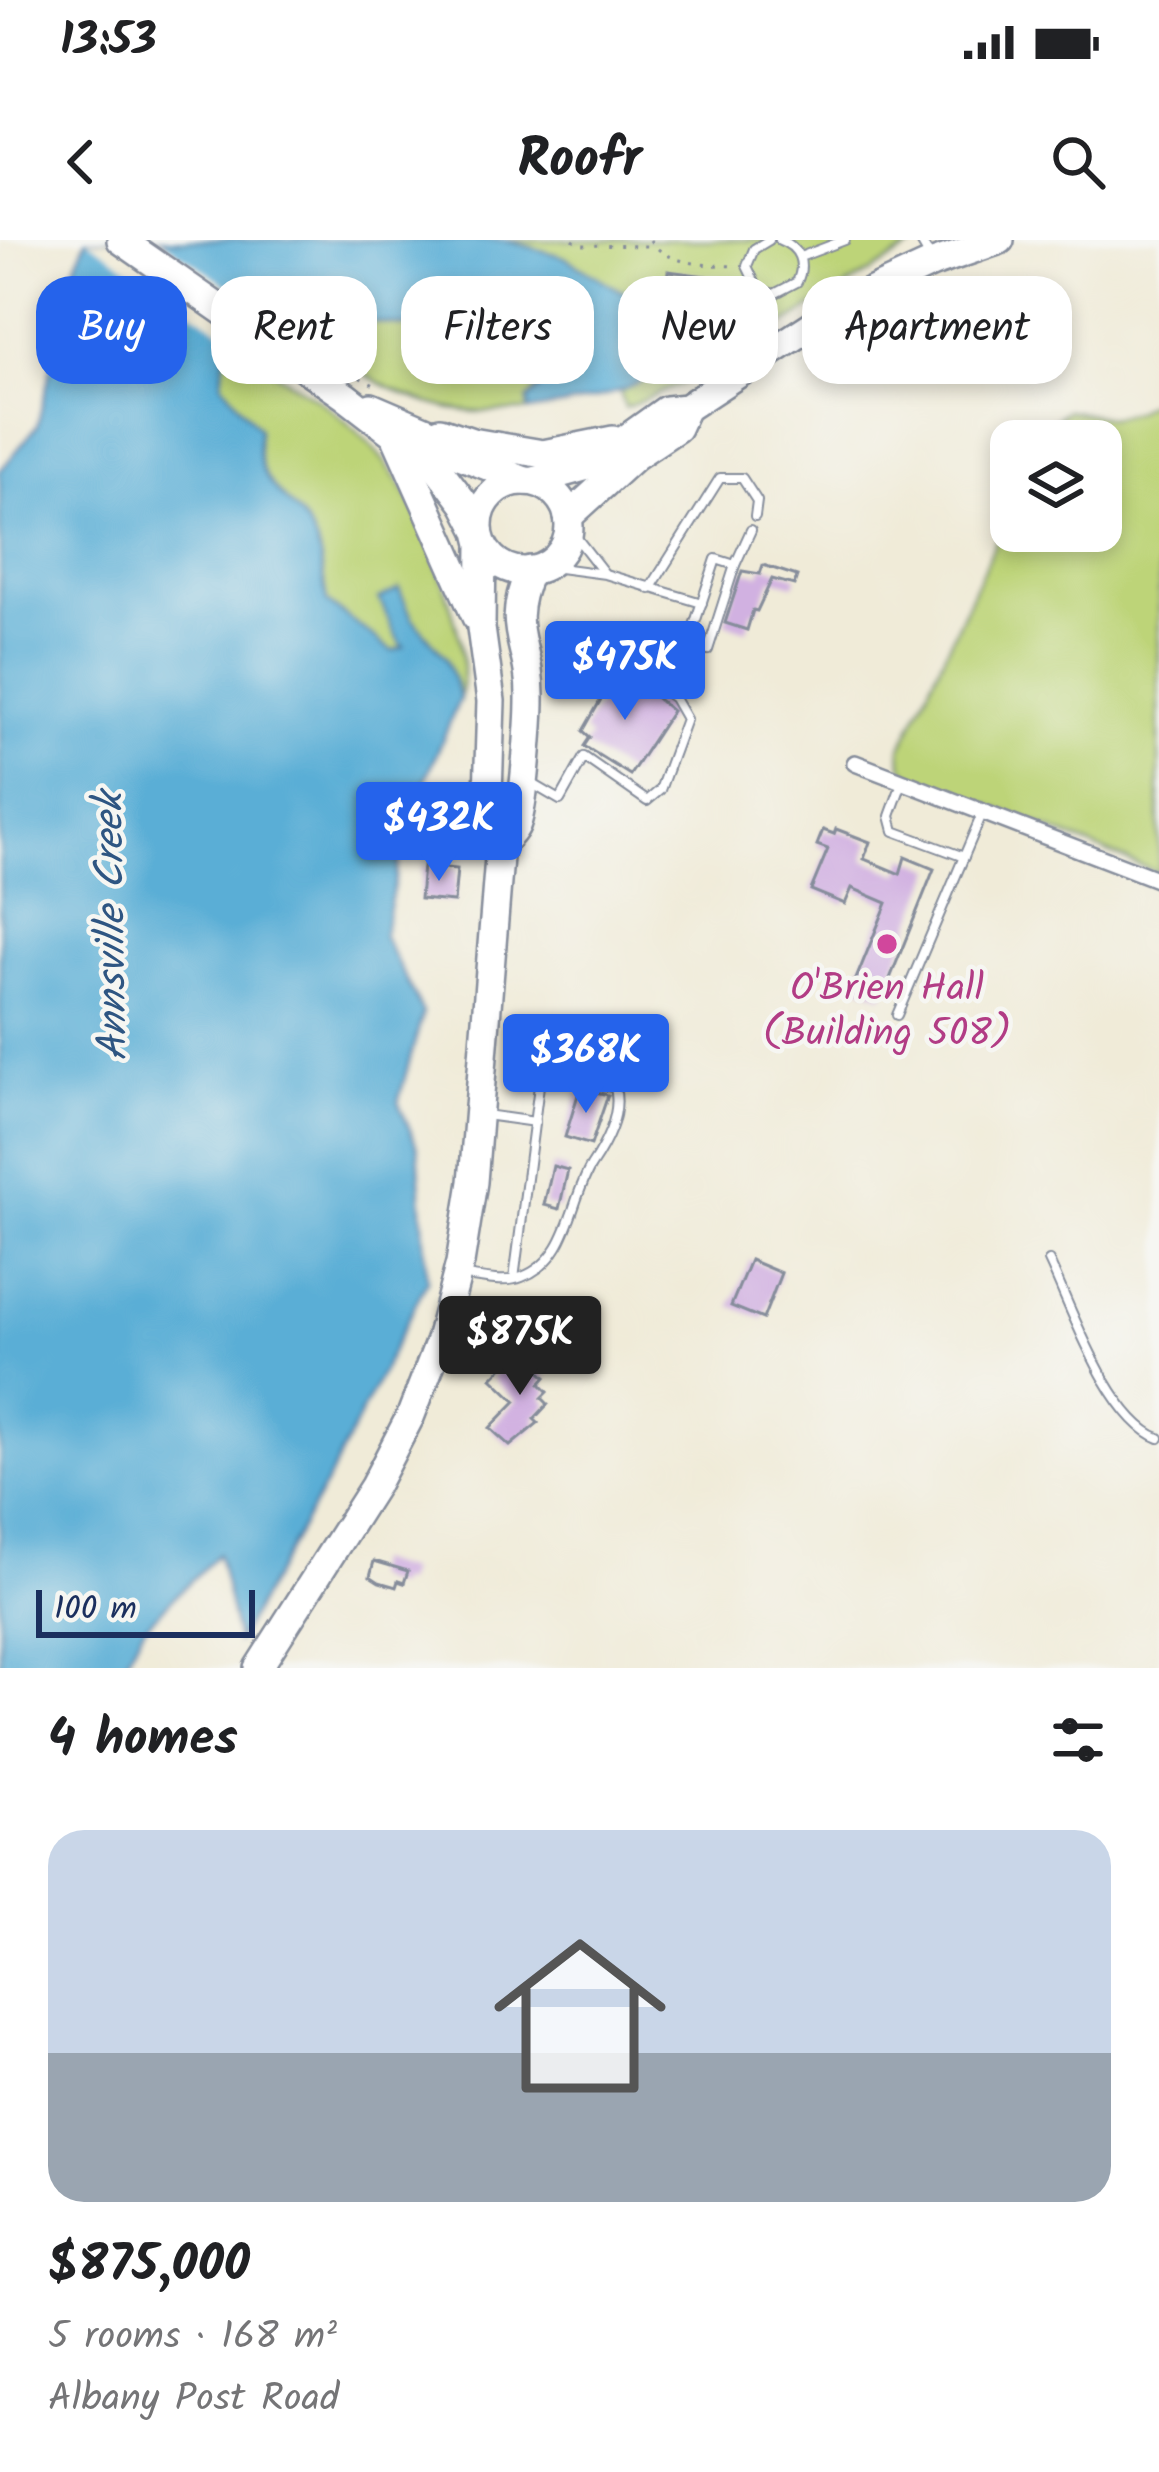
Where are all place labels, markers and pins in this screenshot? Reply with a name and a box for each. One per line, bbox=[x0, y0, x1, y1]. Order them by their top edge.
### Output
pin: $475K bbox=[541, 621, 709, 723]
pin: $432K bbox=[355, 782, 523, 884]
marker: O'Brien Hall (Building 508) bbox=[874, 931, 900, 957]
place label: O'Brien Hall (Building 508) bbox=[763, 959, 1011, 1066]
pin: $368K bbox=[502, 1014, 670, 1116]
pin: $875K bbox=[436, 1296, 604, 1398]

